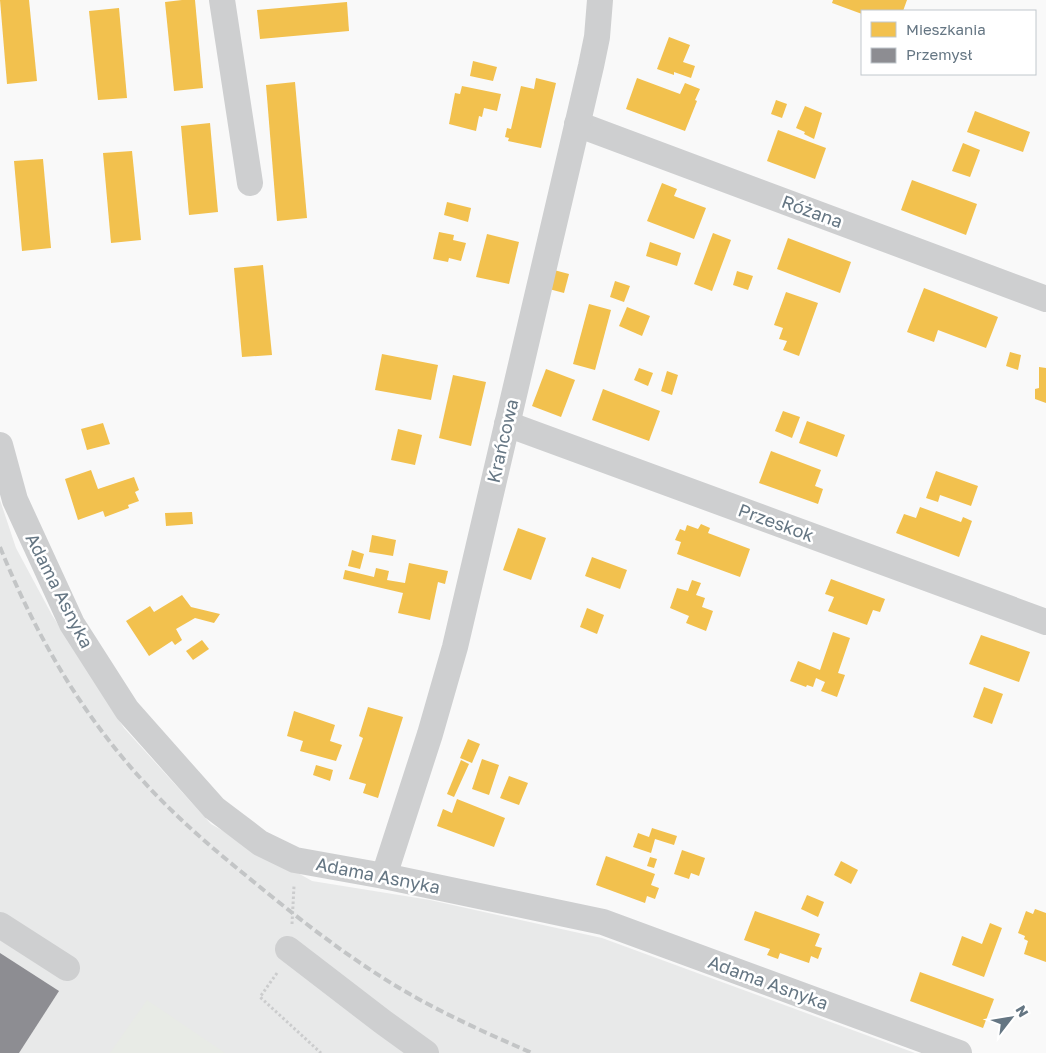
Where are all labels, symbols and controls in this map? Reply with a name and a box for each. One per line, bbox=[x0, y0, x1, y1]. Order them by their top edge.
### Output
legend bbox=[861, 10, 1036, 75]
text: Mieszkania bbox=[906, 20, 986, 38]
text: Przemysł bbox=[906, 45, 973, 63]
street label: Różana bbox=[779, 190, 846, 232]
street label: Krańcowa bbox=[482, 397, 522, 485]
street label: Przeskok bbox=[735, 498, 817, 546]
street label: Adama Asnyka bbox=[21, 529, 98, 652]
street label: Adama Asnyka bbox=[314, 852, 442, 898]
street label: Adama Asnyka bbox=[705, 950, 831, 1014]
north arrow bbox=[986, 993, 1036, 1043]
text: N bbox=[1013, 1002, 1033, 1020]

